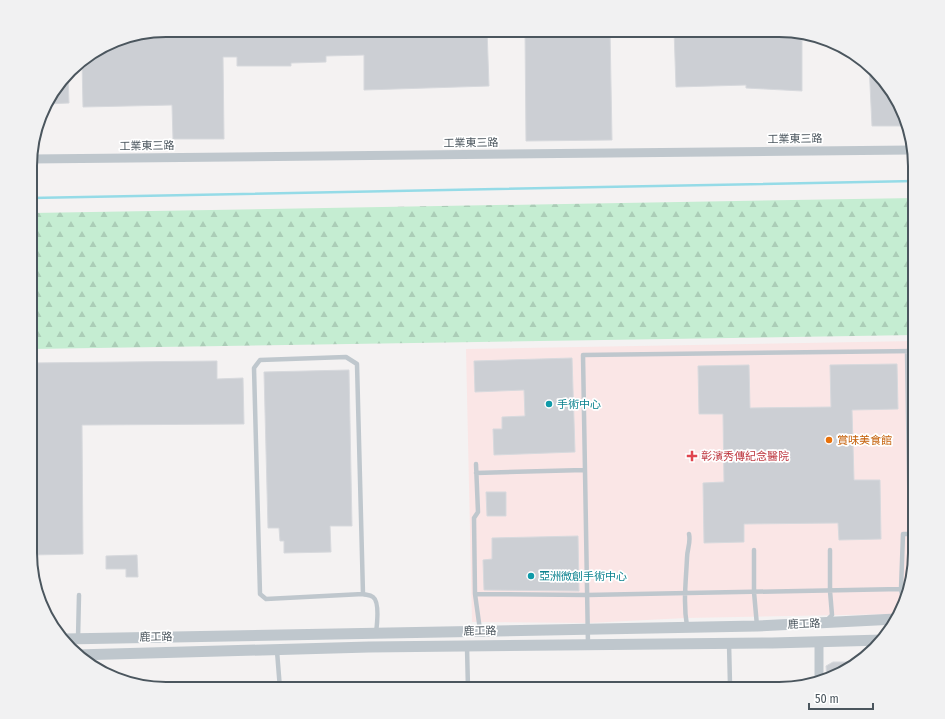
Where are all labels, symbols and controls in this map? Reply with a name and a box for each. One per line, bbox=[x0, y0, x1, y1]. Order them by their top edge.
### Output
street label: 工業東三路 bbox=[767, 132, 823, 146]
street label: 工業東三路 bbox=[443, 136, 499, 150]
street label: 工業東三路 bbox=[119, 139, 175, 153]
place label: 手術中心 bbox=[557, 398, 601, 411]
marker: 手術中心 bbox=[544, 399, 554, 409]
place label: 賞味美食館 bbox=[837, 434, 892, 447]
marker: 賞味美食館 bbox=[824, 435, 834, 445]
marker: 彰濱秀傳紀念醫院 bbox=[686, 450, 698, 462]
place label: 彰濱秀傳紀念醫院 bbox=[701, 450, 789, 463]
place label: 亞洲微創手術中心 bbox=[539, 570, 627, 583]
marker: 亞洲微創手術中心 bbox=[526, 571, 536, 581]
street label: 鹿工路 bbox=[787, 617, 821, 631]
street label: 鹿工路 bbox=[463, 624, 497, 638]
street label: 鹿工路 bbox=[139, 630, 173, 644]
scale bar bbox=[809, 685, 873, 711]
text: 50 m bbox=[815, 692, 839, 706]

